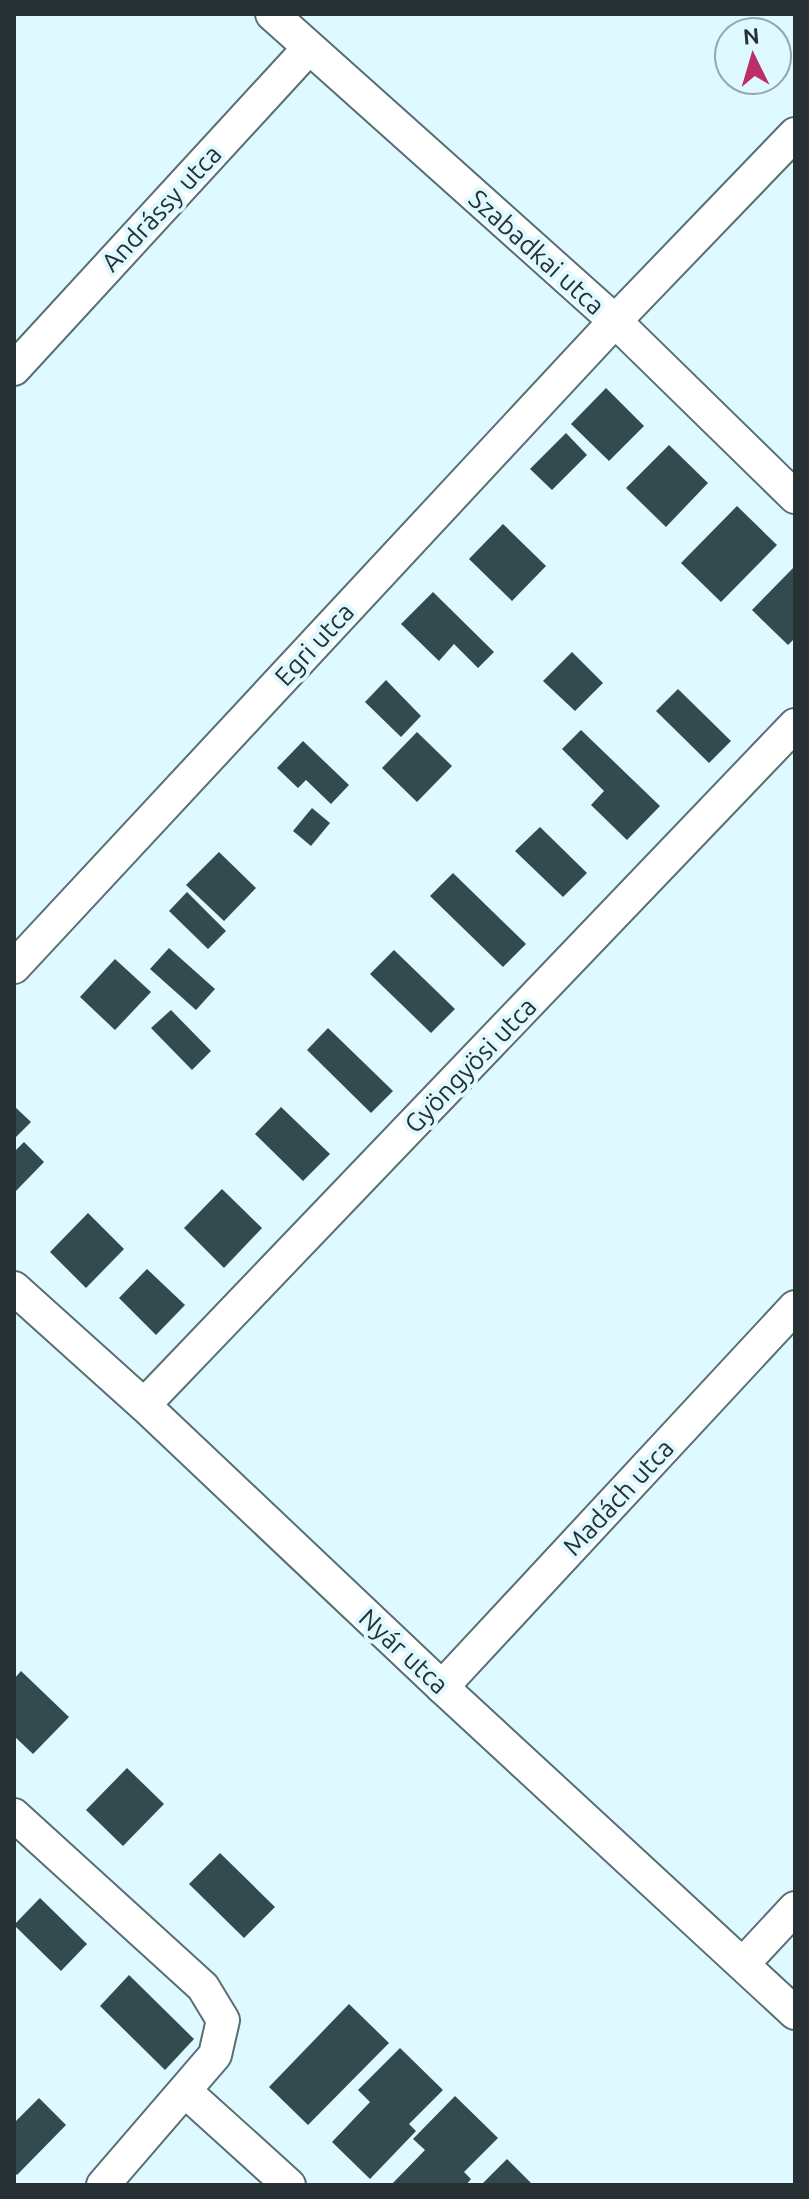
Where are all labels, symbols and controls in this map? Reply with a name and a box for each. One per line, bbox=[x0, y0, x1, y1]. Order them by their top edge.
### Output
north arrow bbox=[713, 16, 793, 96]
text: N bbox=[742, 22, 760, 49]
street label: Andrássy utca bbox=[95, 139, 227, 277]
street label: Szabadkai utca bbox=[463, 184, 611, 320]
street label: Egri utca bbox=[269, 597, 359, 691]
street label: Gyöngyösi utca bbox=[398, 992, 542, 1138]
street label: Madách utca bbox=[557, 1433, 679, 1561]
street label: Nyár utca bbox=[354, 1603, 454, 1699]

